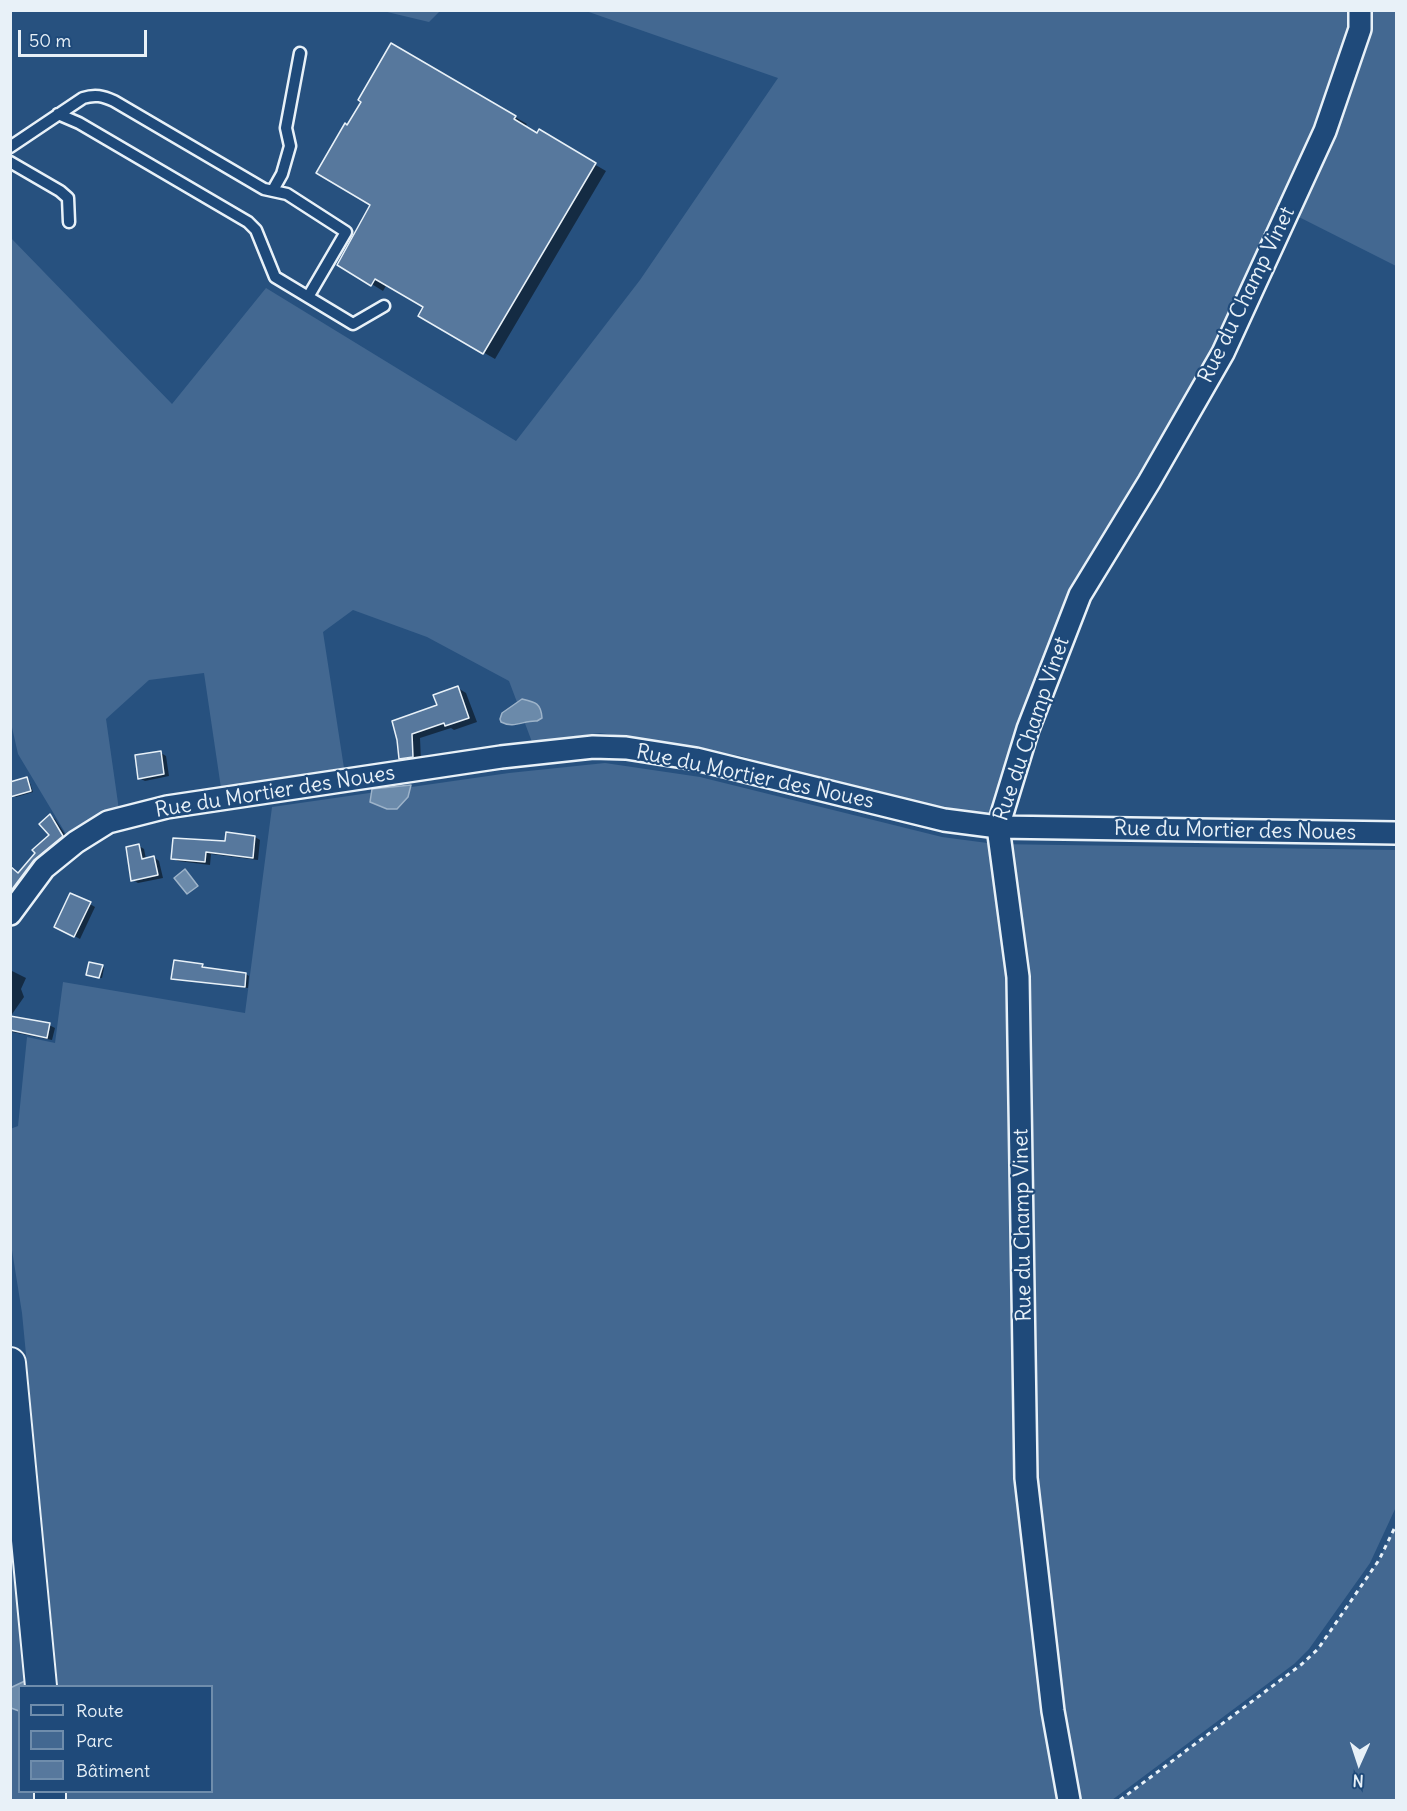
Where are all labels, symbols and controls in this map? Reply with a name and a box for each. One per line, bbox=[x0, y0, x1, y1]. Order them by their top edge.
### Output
scale bar bbox=[21, 18, 150, 56]
text: 50 m bbox=[29, 29, 71, 52]
street label: Rue du Champ Vinet bbox=[1193, 203, 1301, 387]
street label: Rue du Champ Vinet bbox=[989, 634, 1075, 824]
street label: Rue du Mortier des Noues bbox=[634, 739, 876, 815]
street label: Rue du Mortier des Noues bbox=[153, 761, 397, 823]
street label: Rue du Mortier des Noues bbox=[1114, 816, 1356, 846]
street label: Rue du Champ Vinet bbox=[1009, 1128, 1037, 1322]
legend bbox=[18, 1685, 213, 1793]
text: Route bbox=[76, 1699, 124, 1722]
text: Parc bbox=[76, 1729, 113, 1752]
north arrow bbox=[1329, 1733, 1389, 1793]
text: Bâtiment bbox=[76, 1759, 150, 1782]
text: N bbox=[1352, 1771, 1364, 1791]

